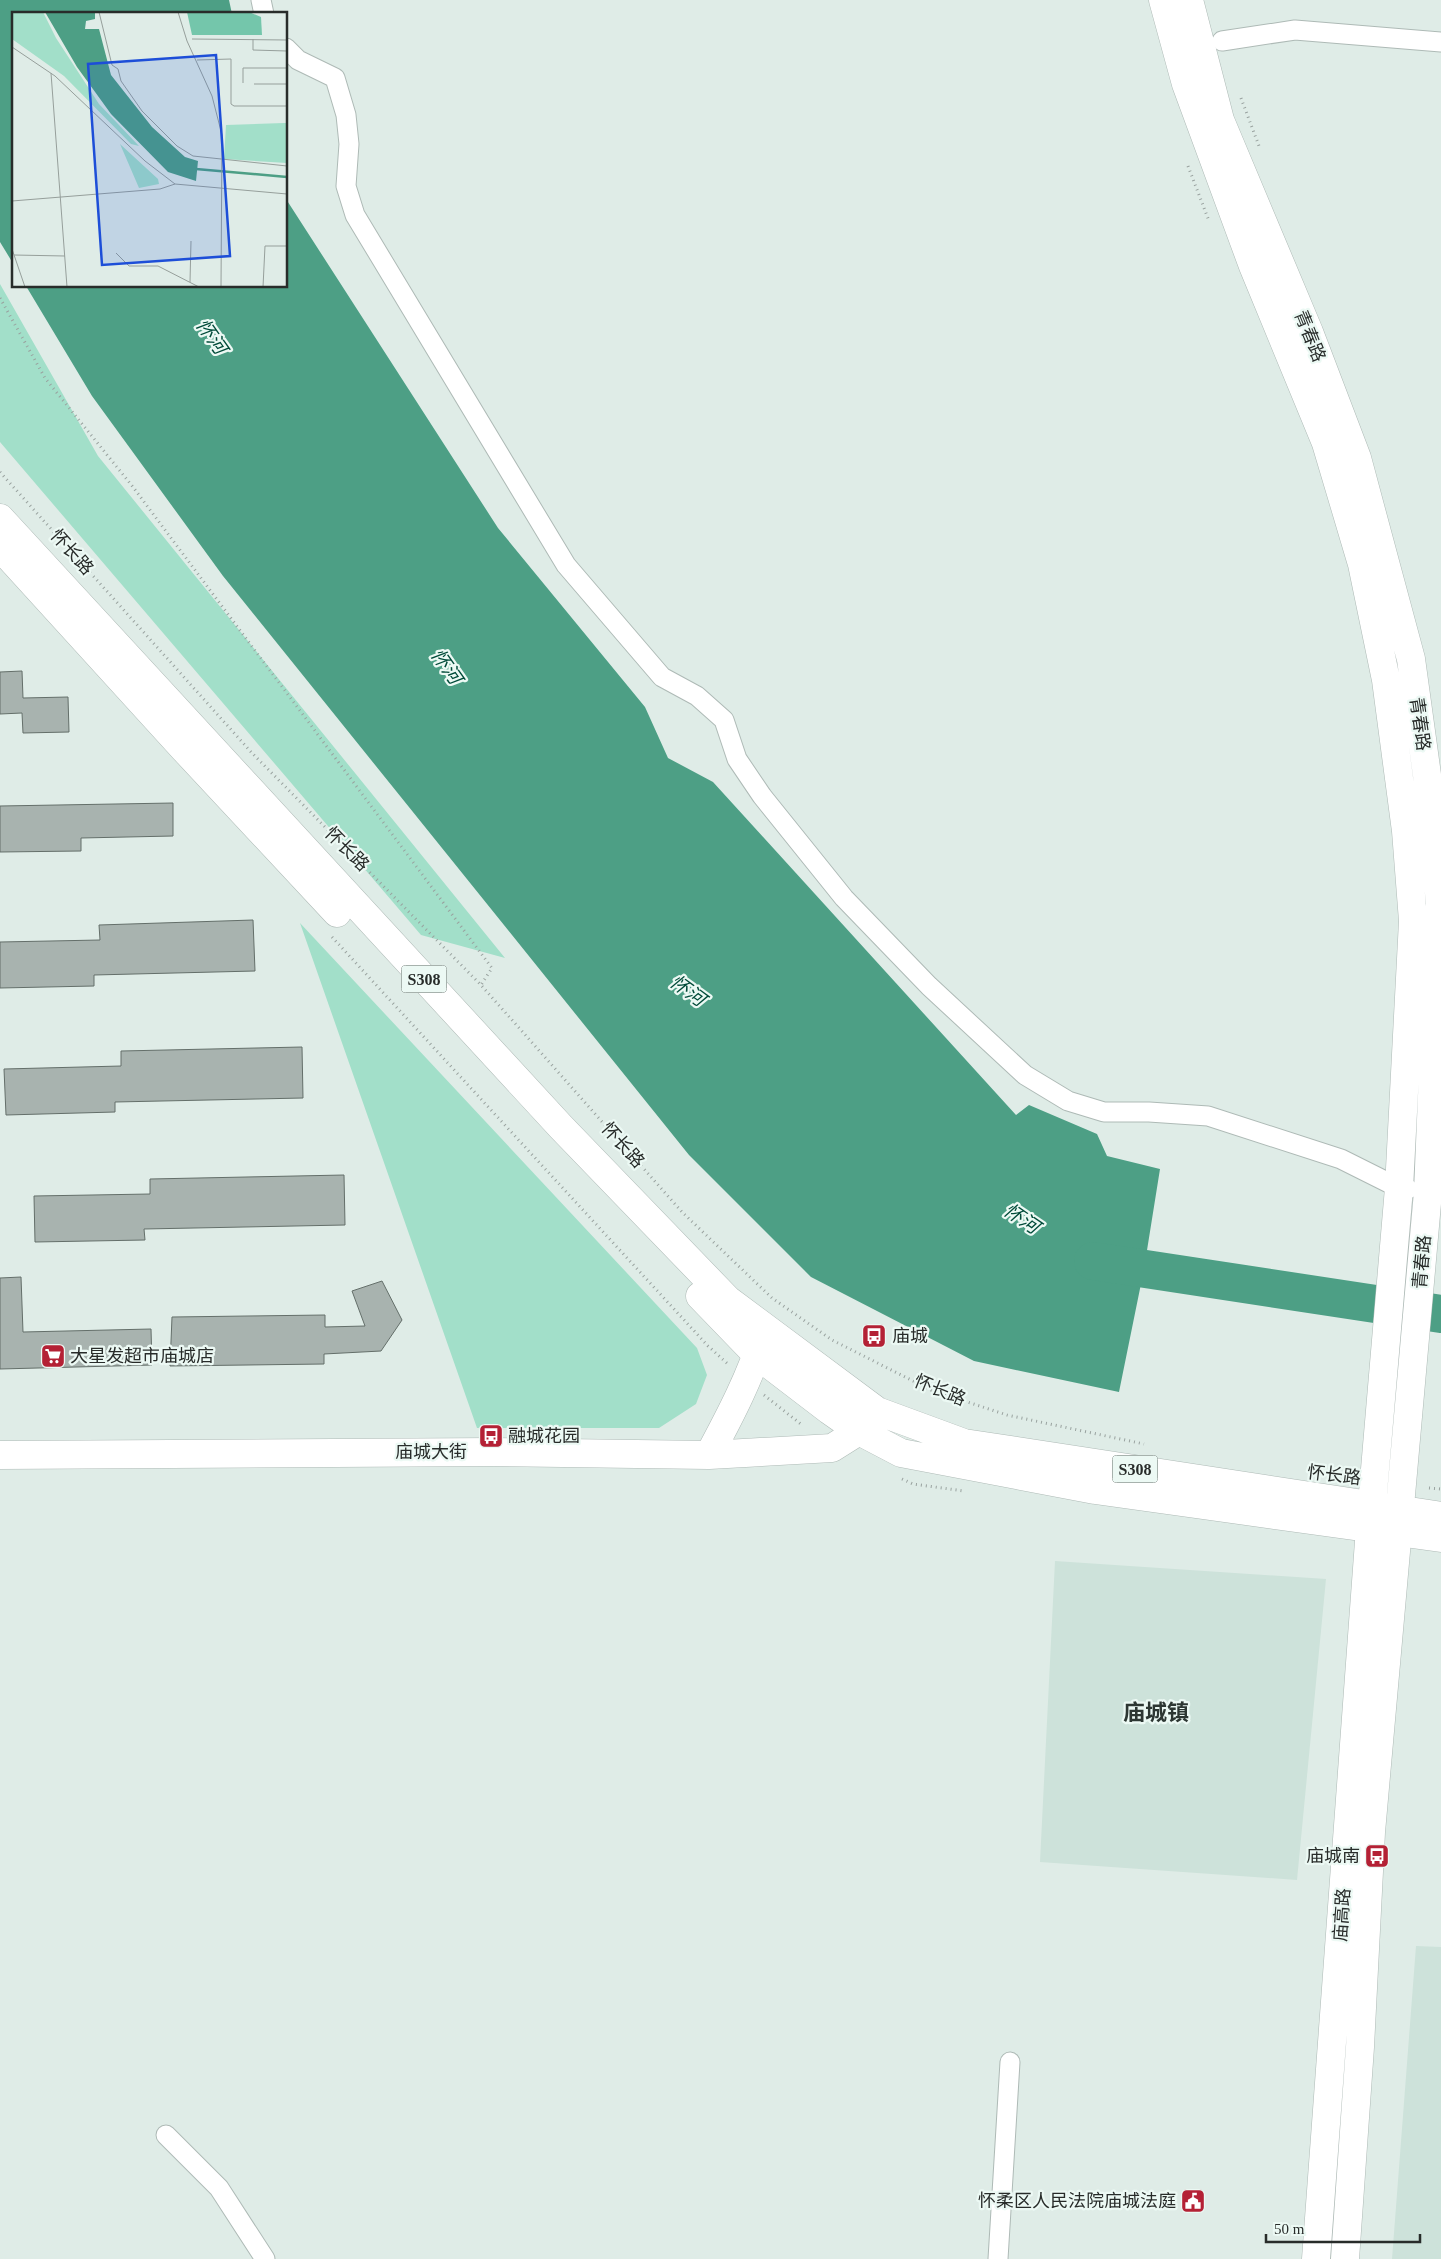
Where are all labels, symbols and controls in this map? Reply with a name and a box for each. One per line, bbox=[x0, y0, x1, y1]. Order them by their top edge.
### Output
inset map bbox=[12, 12, 288, 288]
street label: 青春路 bbox=[1291, 307, 1329, 365]
water label: 怀河 bbox=[192, 315, 233, 361]
street label: 怀长路 bbox=[47, 525, 97, 579]
water label: 怀河 bbox=[427, 645, 468, 691]
street label: 青春路 bbox=[1406, 696, 1434, 752]
street label: 怀长路 bbox=[321, 823, 373, 875]
road number: S308 bbox=[402, 966, 446, 992]
water label: 怀河 bbox=[666, 971, 712, 1012]
street label: 怀长路 bbox=[598, 1118, 648, 1172]
water label: 怀河 bbox=[1000, 1199, 1047, 1240]
street label: 青春路 bbox=[1410, 1234, 1434, 1290]
bus stop icon: 庙城 bbox=[861, 1323, 887, 1349]
place label: 庙城 bbox=[892, 1326, 928, 1346]
supermarket icon: 大星发超市庙城店 bbox=[40, 1343, 66, 1369]
place label: 大星发超市庙城店 bbox=[70, 1346, 214, 1366]
street label: 怀长路 bbox=[911, 1371, 969, 1409]
bus stop icon: 融城花园 bbox=[478, 1423, 504, 1449]
place label: 融城花园 bbox=[508, 1426, 580, 1446]
street label: 庙城大街 bbox=[395, 1442, 467, 1462]
road number: S308 bbox=[1112, 1456, 1158, 1482]
street label: 怀长路 bbox=[1306, 1462, 1362, 1488]
district label: 庙城镇 bbox=[1123, 1700, 1189, 1725]
bus stop icon: 庙城南 bbox=[1364, 1843, 1390, 1869]
place label: 庙城南 bbox=[1306, 1846, 1360, 1866]
street label: 庙高路 bbox=[1330, 1887, 1354, 1943]
public building icon: 怀柔区人民法院庙城法庭 bbox=[1180, 2188, 1206, 2214]
place label: 怀柔区人民法院庙城法庭 bbox=[978, 2191, 1176, 2211]
scale bar bbox=[1266, 2212, 1420, 2244]
text: 50 m bbox=[1274, 2221, 1305, 2237]

